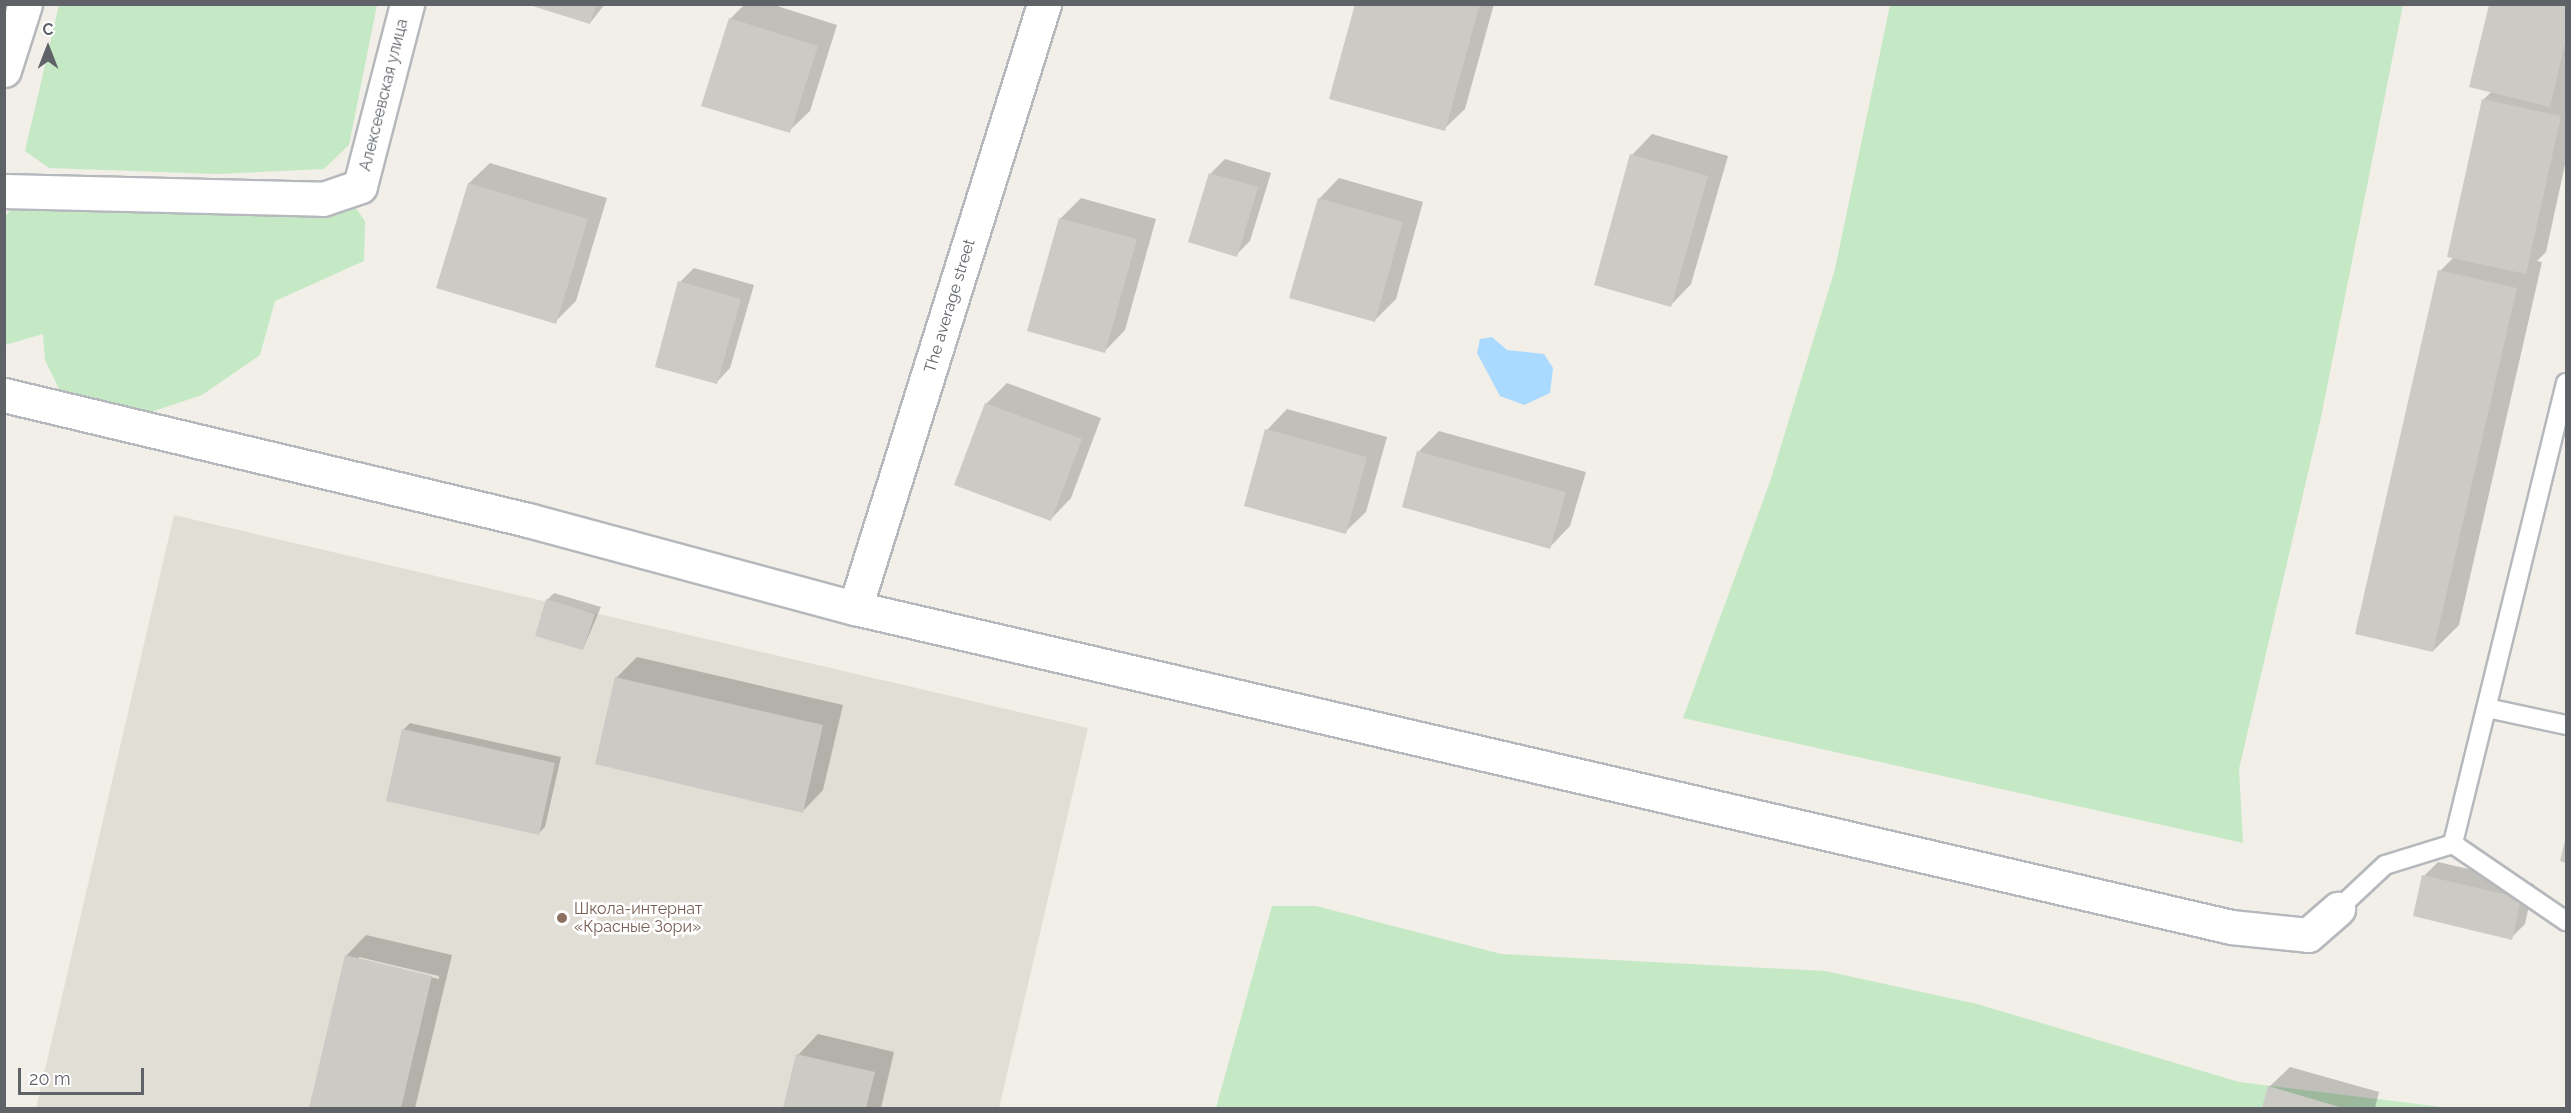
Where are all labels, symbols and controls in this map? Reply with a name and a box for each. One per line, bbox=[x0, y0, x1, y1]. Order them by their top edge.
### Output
street label: Алексеевская улица bbox=[356, 17, 412, 173]
north arrow bbox=[18, 18, 78, 78]
text: С bbox=[43, 20, 53, 39]
street label: The average street bbox=[921, 237, 979, 375]
place label: Школа-интернат «Красные Зори» bbox=[574, 899, 702, 937]
marker: Школа-интернат «Красные Зори» bbox=[555, 911, 569, 925]
scale bar bbox=[21, 1056, 147, 1094]
text: 20 m bbox=[29, 1068, 71, 1089]

